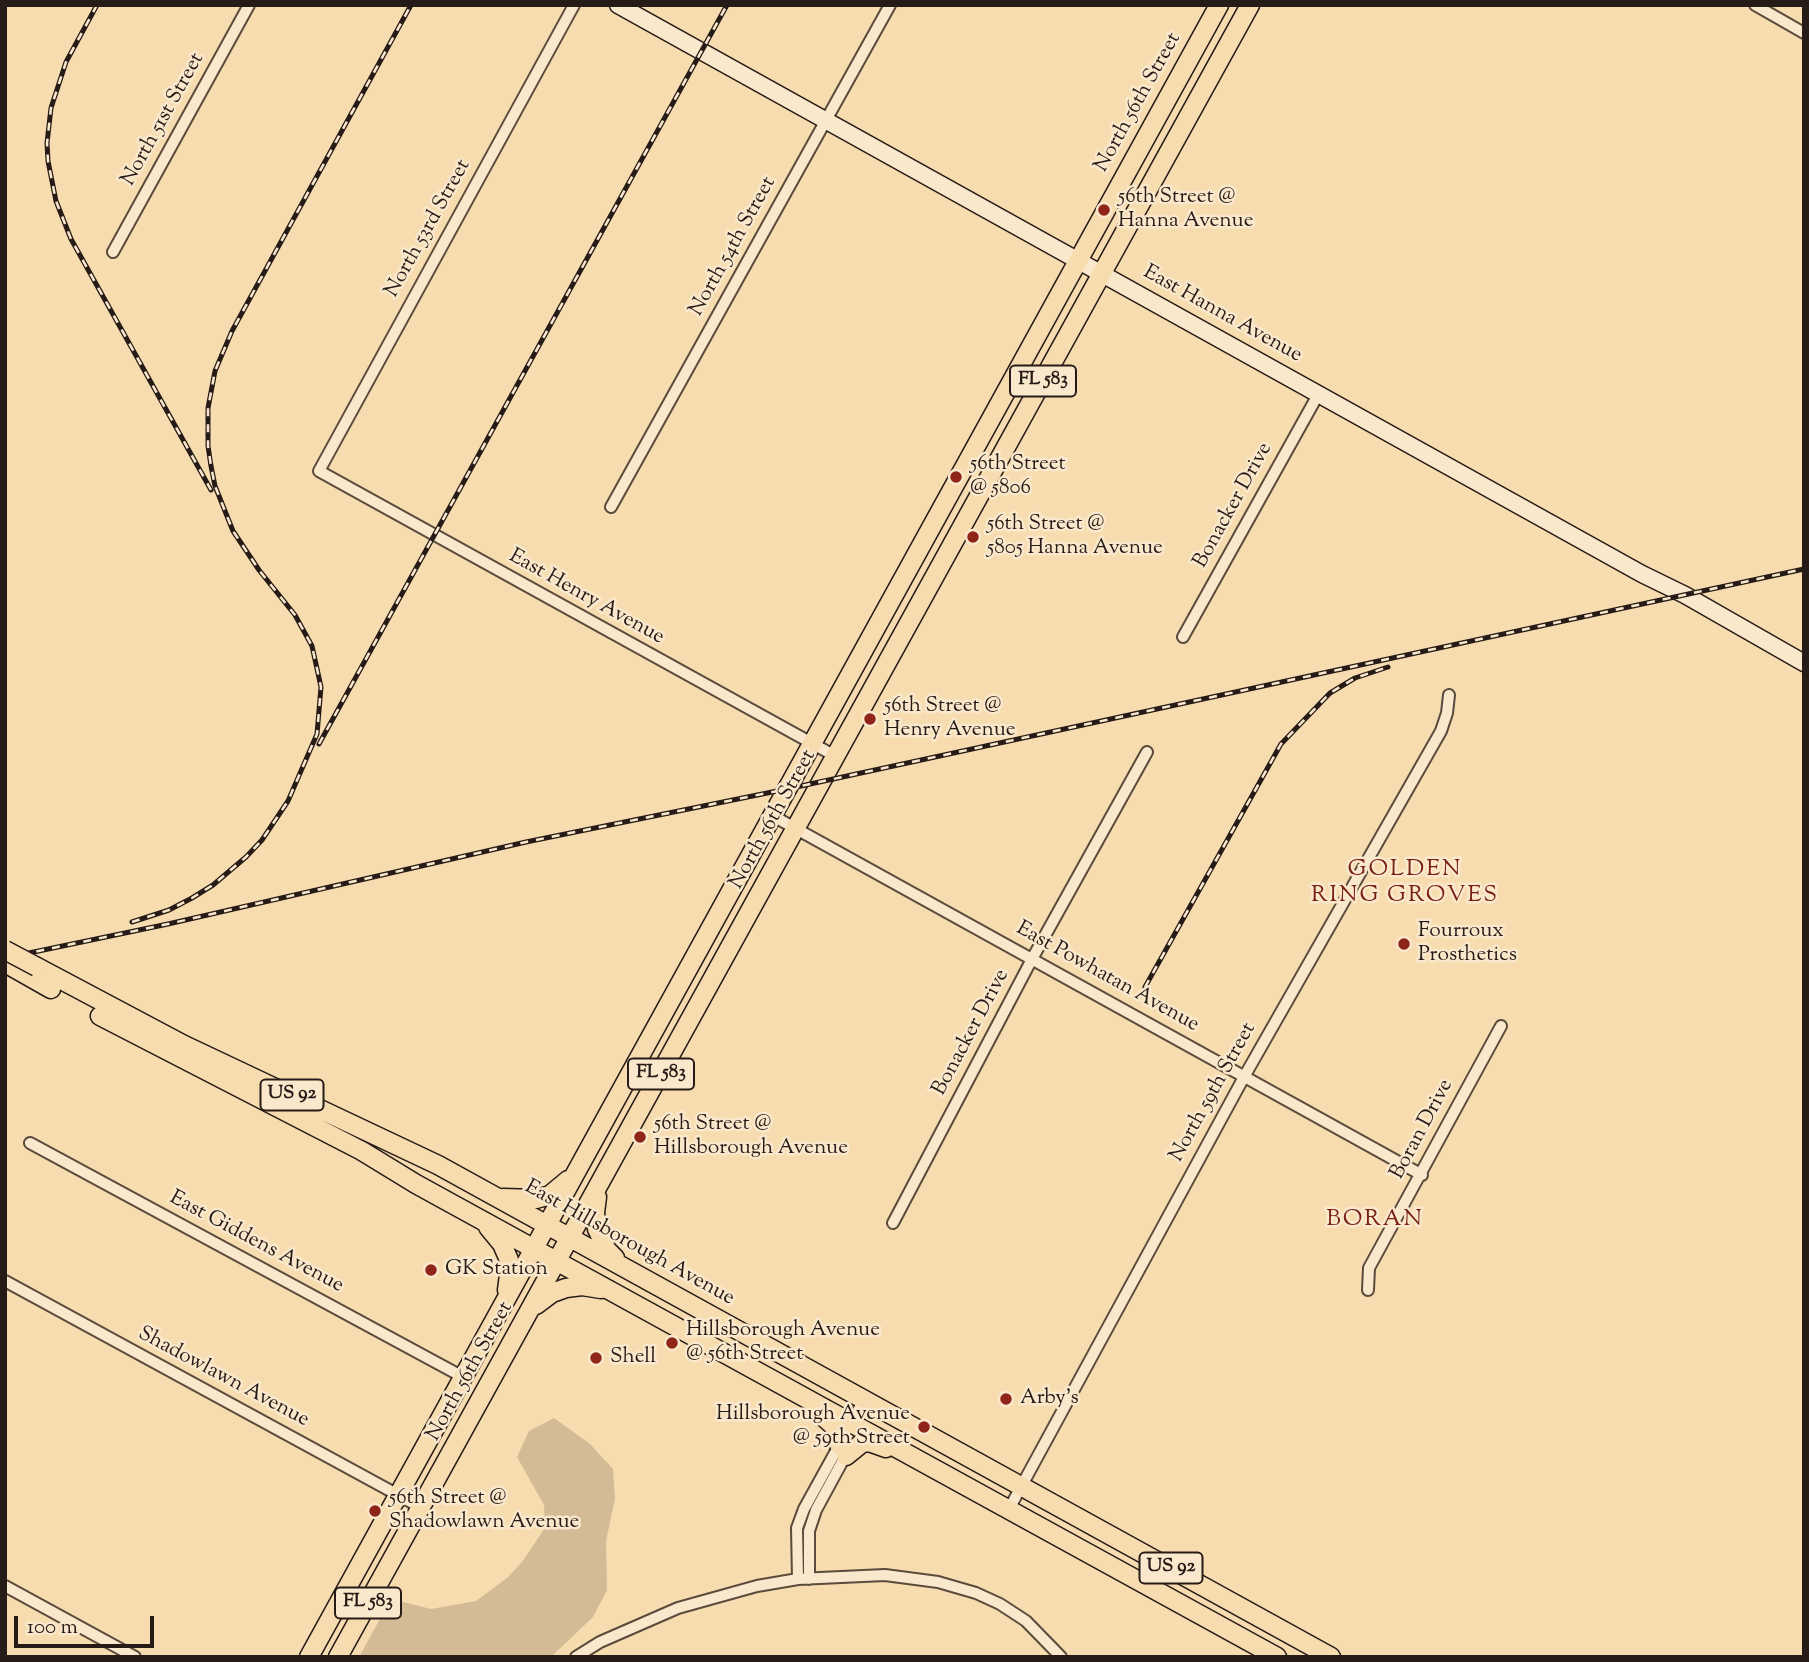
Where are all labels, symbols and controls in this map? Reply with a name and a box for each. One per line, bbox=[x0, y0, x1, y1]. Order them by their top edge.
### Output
street label: North 56th Street bbox=[1090, 29, 1188, 177]
street label: North 51st Street bbox=[117, 49, 211, 191]
street label: North 53rd Street bbox=[381, 156, 477, 302]
street label: North 54th Street bbox=[685, 173, 783, 321]
place label: 56th Street @ Hanna Avenue bbox=[1118, 185, 1253, 235]
marker: 56th Street @ Hanna Avenue bbox=[1096, 202, 1112, 218]
street label: East Hanna Avenue bbox=[1138, 261, 1306, 369]
road number: FL 583 bbox=[1010, 366, 1076, 396]
street label: Bonacker Drive bbox=[1189, 439, 1279, 573]
place label: 56th Street @ 5806 bbox=[970, 452, 1066, 502]
marker: 56th Street @ 5806 bbox=[948, 469, 964, 485]
place label: 56th Street @ 5805 Hanna Avenue bbox=[987, 512, 1163, 562]
marker: 56th Street @ 5805 Hanna Avenue bbox=[965, 529, 981, 545]
street label: East Henry Avenue bbox=[504, 545, 668, 651]
place label: 56th Street @ Henry Avenue bbox=[884, 694, 1016, 744]
marker: 56th Street @ Henry Avenue bbox=[862, 711, 878, 727]
street label: North 56th Street bbox=[725, 746, 823, 894]
district label: GOLDEN RING GROVES bbox=[1312, 857, 1498, 911]
street label: East Powhatan Avenue bbox=[1011, 917, 1203, 1039]
place label: Fourroux Prosthetics bbox=[1418, 919, 1517, 969]
marker: Fourroux Prosthetics bbox=[1396, 936, 1412, 952]
street label: Bonacker Drive bbox=[928, 965, 1016, 1101]
street label: North 59th Street bbox=[1165, 1019, 1263, 1167]
road number: FL 583 bbox=[628, 1058, 694, 1090]
street label: Boran Drive bbox=[1386, 1076, 1460, 1184]
road number: US 92 bbox=[260, 1079, 324, 1110]
place label: 56th Street @ Hillsborough Avenue bbox=[654, 1112, 848, 1162]
marker: 56th Street @ Hillsborough Avenue bbox=[632, 1129, 648, 1145]
street label: East Hillsborough Avenue bbox=[520, 1176, 738, 1312]
street label: East Giddens Avenue bbox=[165, 1186, 347, 1300]
district label: BORAN bbox=[1327, 1207, 1423, 1235]
place label: GK Station bbox=[445, 1257, 548, 1283]
marker: GK Station bbox=[423, 1262, 439, 1278]
street label: North 56th Street bbox=[422, 1298, 520, 1446]
place label: Hillsborough Avenue @ 56th Street bbox=[686, 1318, 880, 1368]
street label: Shadowlawn Avenue bbox=[133, 1322, 313, 1434]
marker: Hillsborough Avenue @ 56th Street bbox=[664, 1335, 680, 1351]
place label: Shell bbox=[610, 1345, 656, 1371]
marker: Shell bbox=[588, 1350, 604, 1366]
place label: Arby's bbox=[1020, 1386, 1079, 1412]
marker: Arby's bbox=[998, 1391, 1014, 1407]
place label: Hillsborough Avenue @ 59th Street bbox=[716, 1402, 910, 1452]
marker: Hillsborough Avenue @ 59th Street bbox=[916, 1419, 932, 1435]
place label: 56th Street @ Shadowlawn Avenue bbox=[389, 1486, 579, 1536]
marker: 56th Street @ Shadowlawn Avenue bbox=[367, 1503, 383, 1519]
road number: US 92 bbox=[1140, 1552, 1202, 1584]
road number: FL 583 bbox=[335, 1588, 401, 1618]
scale bar bbox=[18, 1602, 158, 1646]
text: 100 m bbox=[27, 1613, 78, 1643]

